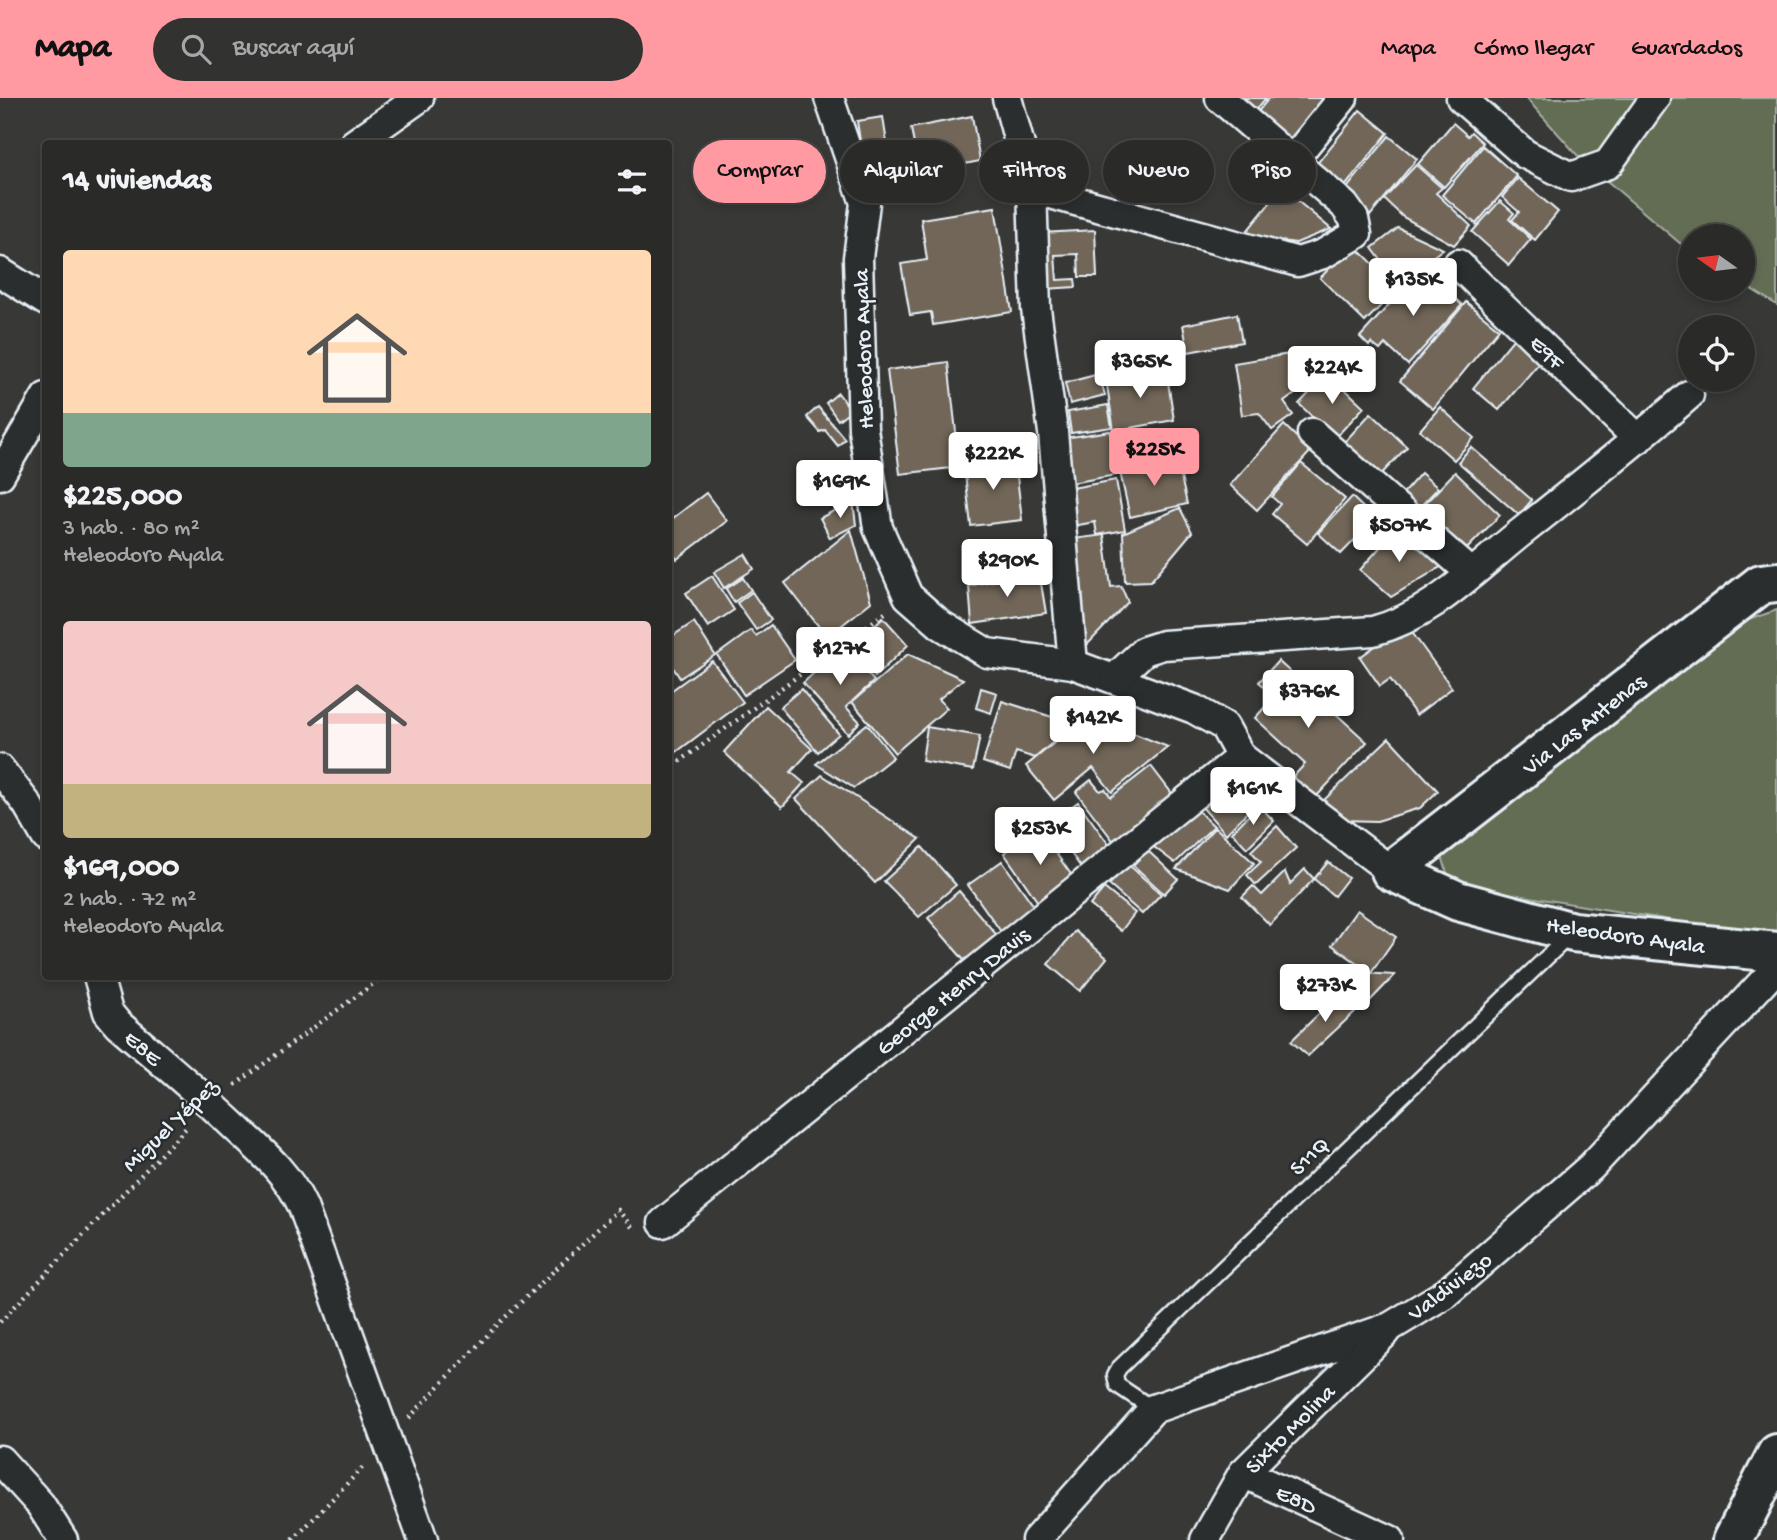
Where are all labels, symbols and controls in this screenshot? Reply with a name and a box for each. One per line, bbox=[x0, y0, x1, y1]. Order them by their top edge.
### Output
search box bbox=[153, 18, 643, 81]
text: Mapa bbox=[35, 30, 111, 68]
icon: search bbox=[177, 30, 215, 68]
text: Buscar aquí bbox=[233, 34, 354, 65]
text: Mapa bbox=[1381, 35, 1436, 64]
text: Cómo llegar bbox=[1474, 35, 1593, 64]
text: Guardados bbox=[1631, 35, 1742, 64]
chip: Comprar bbox=[693, 140, 826, 203]
chip: Alquilar bbox=[840, 140, 965, 203]
chip: Filtros bbox=[979, 140, 1089, 203]
chip: Nuevo bbox=[1103, 140, 1214, 203]
chip: Piso bbox=[1228, 140, 1316, 203]
icon: filters bbox=[613, 163, 651, 201]
text: 14 viviendas bbox=[63, 165, 211, 200]
north arrow bbox=[1678, 224, 1755, 301]
map controls bbox=[1678, 224, 1755, 392]
pin: $135K bbox=[1364, 258, 1462, 318]
street label: Heleodoro Ayala bbox=[849, 267, 882, 429]
text: $135K bbox=[1385, 267, 1441, 294]
icon: home bbox=[294, 295, 420, 421]
button: locate bbox=[1678, 315, 1755, 392]
street label: E9F bbox=[1523, 331, 1569, 377]
pin: $365K bbox=[1091, 341, 1189, 400]
pin: $224K bbox=[1283, 346, 1381, 406]
text: $365K bbox=[1111, 349, 1169, 376]
text: $224K bbox=[1304, 355, 1360, 382]
pin: $225K bbox=[1105, 428, 1203, 488]
pin: $222K bbox=[944, 432, 1042, 492]
text: $225K bbox=[1125, 437, 1183, 464]
text: $222K bbox=[965, 441, 1021, 468]
pin: $169K bbox=[791, 460, 889, 520]
text: $169K bbox=[812, 469, 868, 496]
text: $225,000 bbox=[63, 481, 182, 516]
pin: $507K bbox=[1350, 504, 1448, 564]
text: $507K bbox=[1369, 513, 1429, 540]
text: 3 hab. · 80 m² bbox=[63, 516, 200, 543]
pin: $290K bbox=[958, 540, 1056, 599]
text: Heleodoro Ayala bbox=[63, 543, 223, 570]
text: $290K bbox=[978, 548, 1036, 575]
pin: $127K bbox=[791, 628, 889, 687]
text: $127K bbox=[812, 636, 868, 663]
icon: home bbox=[294, 666, 420, 792]
street label: Via Las Antenas bbox=[1517, 669, 1653, 783]
pin: $376K bbox=[1259, 670, 1357, 730]
text: $376K bbox=[1279, 679, 1337, 706]
pin: $142K bbox=[1044, 696, 1142, 756]
text: $142K bbox=[1066, 705, 1120, 732]
pin: $161K bbox=[1204, 768, 1302, 827]
text: $161K bbox=[1226, 776, 1280, 803]
pin: $253K bbox=[991, 808, 1089, 867]
text: $253K bbox=[1011, 816, 1069, 843]
text: $169,000 bbox=[63, 852, 179, 887]
text: 2 hab. · 72 m² bbox=[63, 887, 196, 914]
street label: Heleodoro Ayala bbox=[1544, 913, 1708, 962]
text: Heleodoro Ayala bbox=[63, 914, 223, 941]
street label: George Henry Davis bbox=[872, 922, 1037, 1063]
pin: $273K bbox=[1276, 964, 1374, 1024]
text: $273K bbox=[1296, 973, 1354, 1000]
street label: E8E bbox=[117, 1026, 167, 1074]
street label: Miguel Yépez bbox=[118, 1073, 226, 1179]
street label: S11Q bbox=[1285, 1132, 1336, 1183]
street label: Valdiviezo bbox=[1403, 1247, 1498, 1329]
street label: Sixto Molina bbox=[1241, 1379, 1343, 1481]
street label: E8D bbox=[1271, 1480, 1321, 1523]

